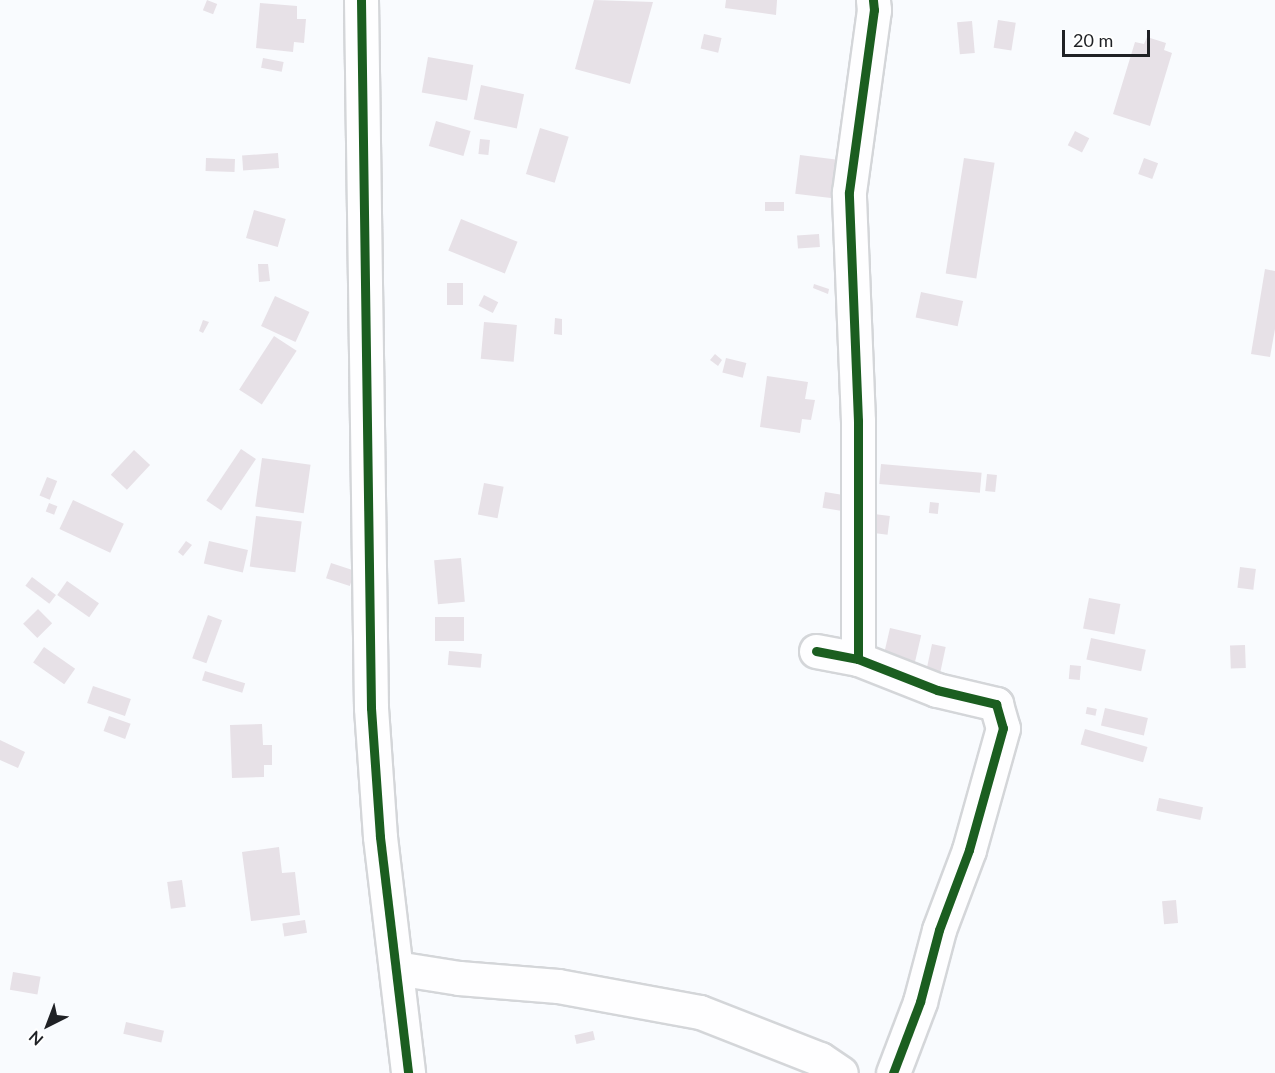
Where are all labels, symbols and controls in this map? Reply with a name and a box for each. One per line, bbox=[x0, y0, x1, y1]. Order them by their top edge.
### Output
scale bar bbox=[1065, 18, 1154, 56]
text: 20 m bbox=[1073, 29, 1113, 51]
north arrow bbox=[18, 995, 78, 1055]
text: N bbox=[25, 1028, 47, 1050]

